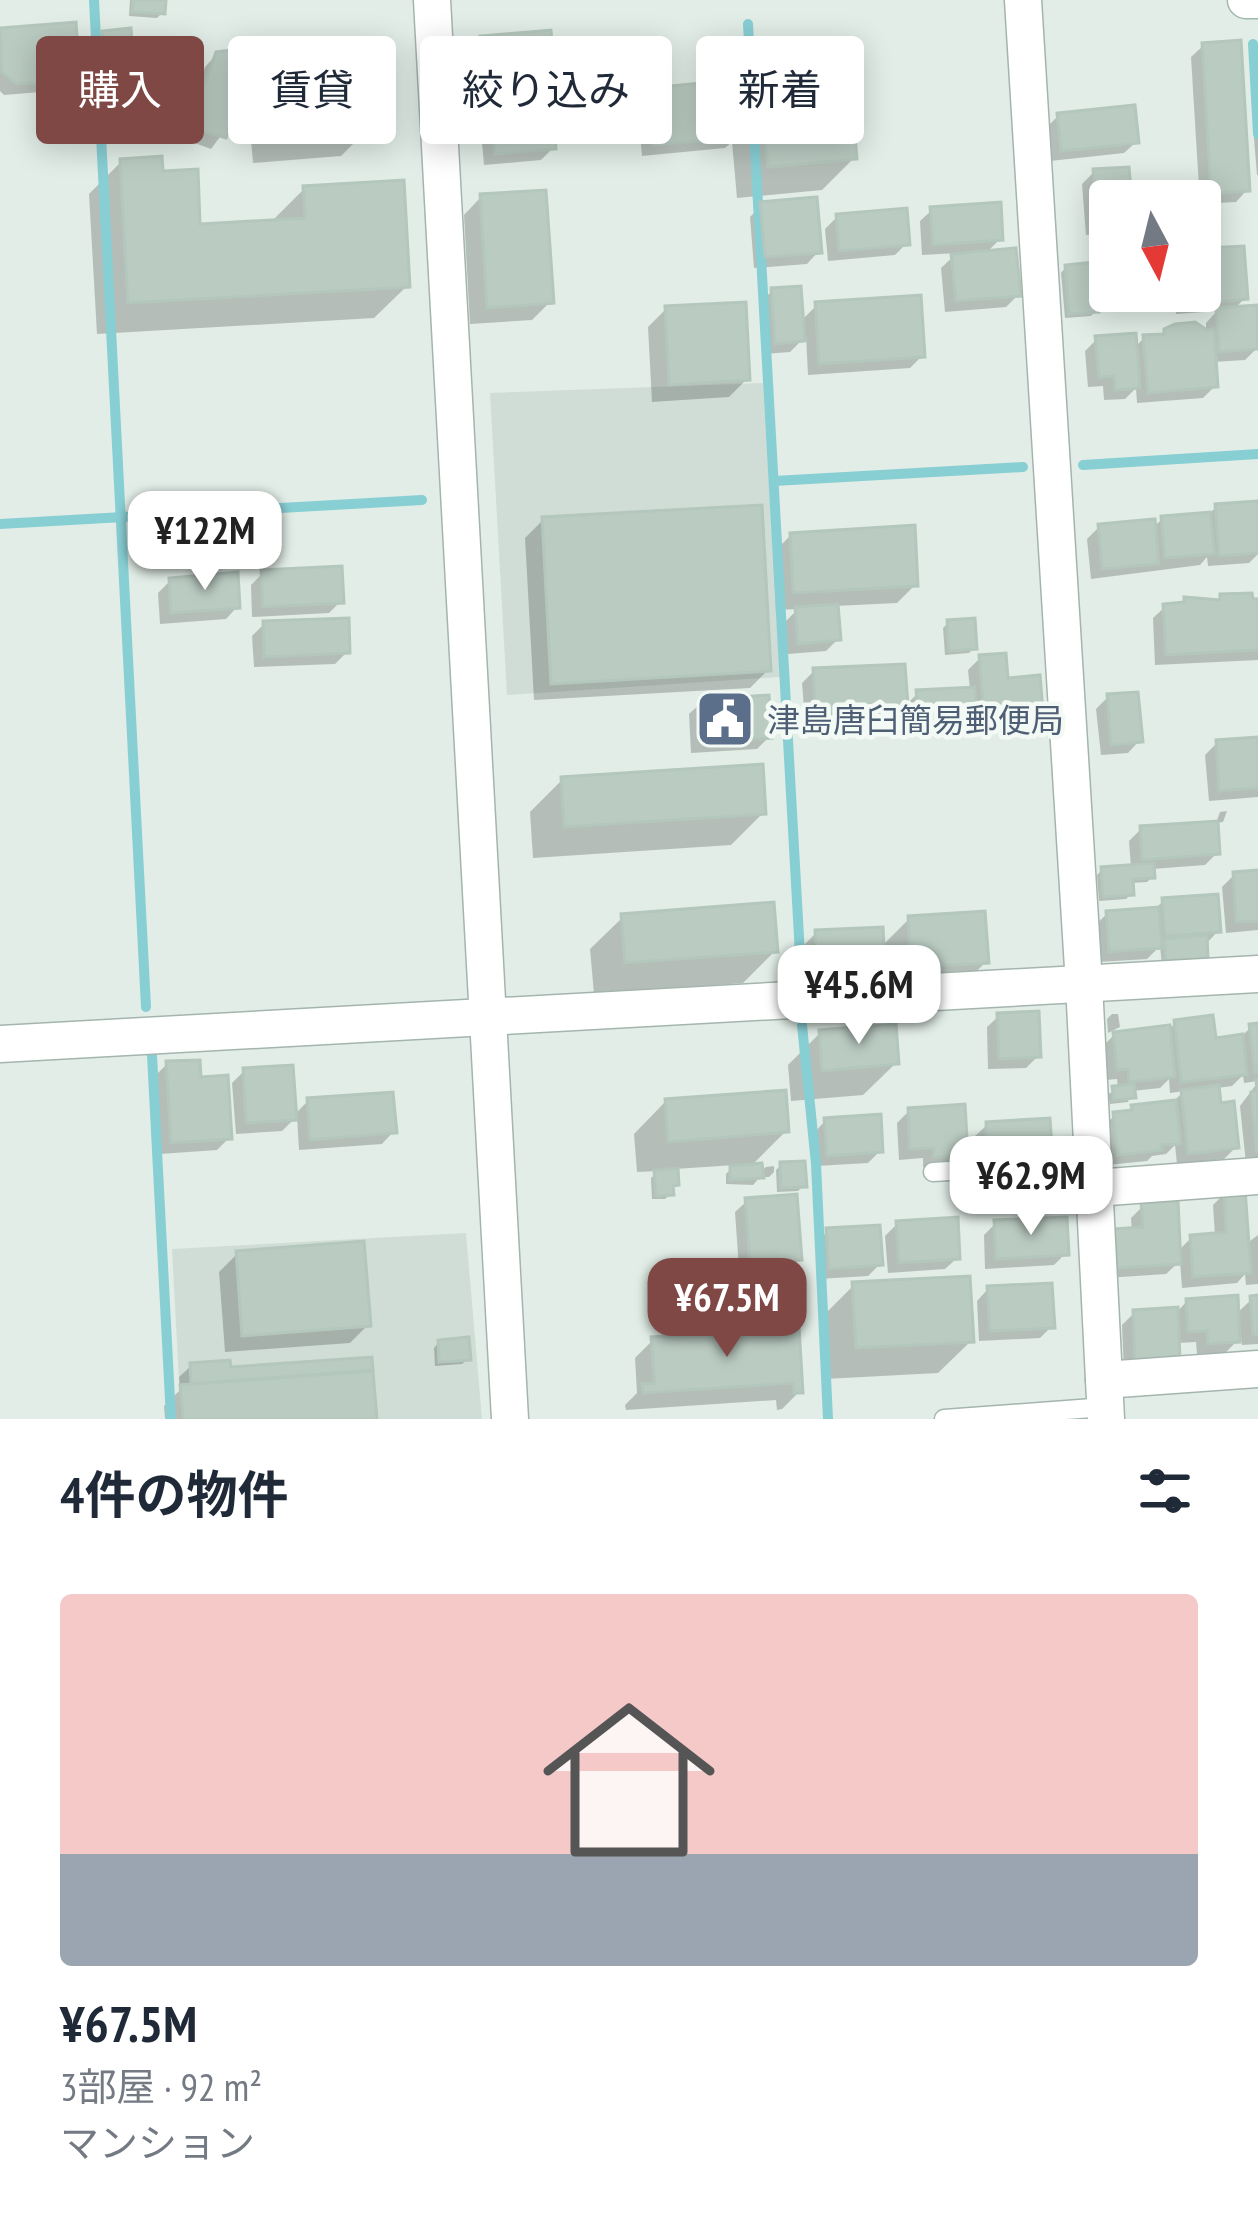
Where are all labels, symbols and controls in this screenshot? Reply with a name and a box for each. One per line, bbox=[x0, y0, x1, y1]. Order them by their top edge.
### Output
chip: 購入 bbox=[36, 36, 204, 144]
chip: 賃貸 bbox=[228, 36, 396, 144]
chip: 絞り込み bbox=[420, 36, 672, 144]
chip: 新着 bbox=[696, 36, 864, 144]
north arrow bbox=[1089, 180, 1221, 312]
map controls bbox=[1089, 180, 1221, 312]
pin: ¥122M bbox=[121, 491, 289, 593]
text: ¥122M bbox=[155, 504, 255, 555]
public building icon: 津島唐臼簡易郵便局 bbox=[694, 688, 756, 750]
place label: 津島唐臼簡易郵便局 bbox=[767, 698, 1064, 741]
pin: ¥45.6M bbox=[761, 945, 957, 1047]
text: ¥45.6M bbox=[805, 958, 913, 1009]
pin: ¥62.9M bbox=[933, 1136, 1129, 1238]
text: ¥62.9M bbox=[977, 1149, 1085, 1200]
pin: ¥67.5M bbox=[629, 1258, 825, 1360]
text: ¥67.5M bbox=[675, 1271, 779, 1322]
icon: filters bbox=[1132, 1458, 1198, 1524]
text: 4件の物件 bbox=[60, 1461, 288, 1527]
icon: home bbox=[521, 1672, 737, 1888]
text: ¥67.5M bbox=[60, 1990, 197, 2056]
text: 3部屋 · 92 m² bbox=[60, 2061, 262, 2112]
text: マンション bbox=[60, 2117, 255, 2168]

